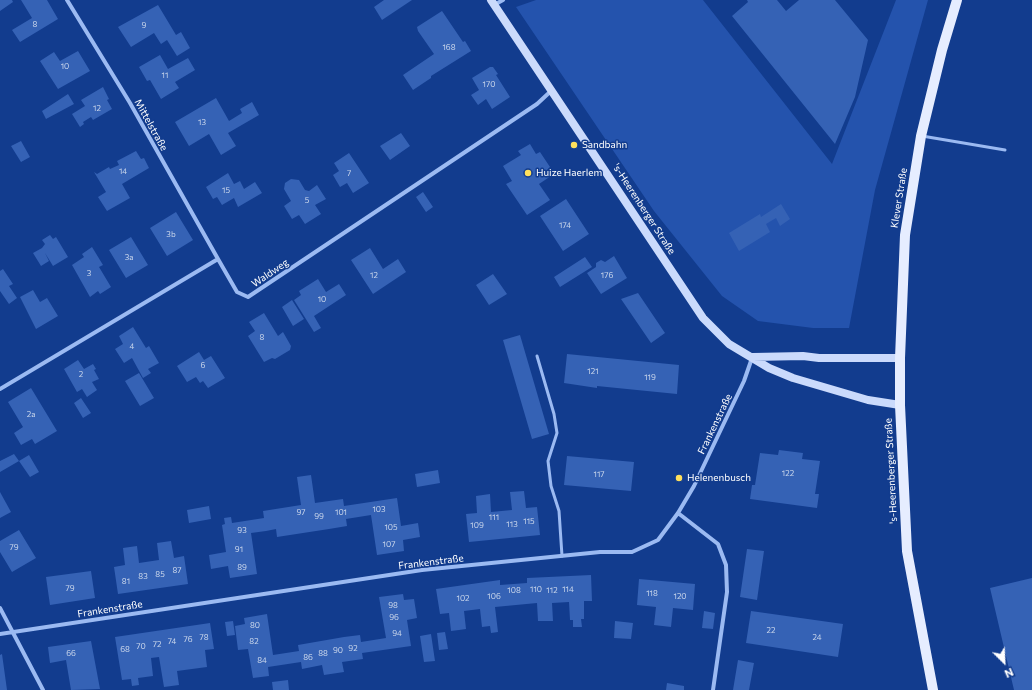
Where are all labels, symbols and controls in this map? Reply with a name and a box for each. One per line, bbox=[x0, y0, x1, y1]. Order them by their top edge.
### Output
house number: 8 bbox=[33, 19, 37, 29]
house number: 9 bbox=[142, 20, 146, 30]
house number: 168 bbox=[442, 42, 456, 52]
house number: 10 bbox=[61, 61, 69, 71]
house number: 11 bbox=[162, 70, 168, 80]
house number: 170 bbox=[483, 79, 495, 89]
street label: Mittelstraße bbox=[132, 97, 170, 153]
house number: 12 bbox=[93, 103, 101, 113]
house number: 13 bbox=[198, 117, 206, 127]
place label: Sandbahn bbox=[582, 139, 627, 151]
marker: Sandbahn bbox=[569, 140, 579, 150]
street label: 's-Heerenberger Straße bbox=[610, 161, 678, 257]
house number: 14 bbox=[119, 166, 127, 176]
place label: Huize Haerlem bbox=[536, 167, 602, 179]
street label: Klever Straße bbox=[888, 167, 910, 229]
house number: 7 bbox=[347, 168, 351, 178]
marker: Huize Haerlem bbox=[523, 168, 533, 178]
house number: 15 bbox=[222, 185, 230, 195]
house number: 5 bbox=[305, 195, 309, 205]
house number: 174 bbox=[559, 220, 571, 230]
house number: 3b bbox=[166, 229, 176, 239]
house number: 3a bbox=[125, 252, 133, 262]
street label: Waldweg bbox=[249, 256, 291, 290]
house number: 3 bbox=[87, 268, 91, 278]
house number: 12 bbox=[370, 270, 378, 280]
house number: 176 bbox=[601, 270, 613, 280]
house number: 10 bbox=[318, 294, 326, 304]
house number: 8 bbox=[260, 332, 264, 342]
house number: 4 bbox=[130, 341, 134, 351]
house number: 6 bbox=[201, 360, 205, 370]
house number: 121 bbox=[587, 366, 599, 376]
house number: 2 bbox=[79, 369, 83, 379]
house number: 119 bbox=[644, 372, 656, 382]
street label: Frankenstraße bbox=[695, 392, 735, 456]
house number: 2a bbox=[27, 409, 35, 419]
street label: 's-Heerenberger Straße bbox=[882, 418, 900, 524]
house number: 122 bbox=[782, 468, 794, 478]
house number: 117 bbox=[593, 469, 605, 479]
place label: Helenenbusch bbox=[687, 472, 751, 484]
marker: Helenenbusch bbox=[674, 473, 684, 483]
house number: 103 bbox=[372, 504, 386, 514]
house number: 97 bbox=[296, 507, 306, 517]
house number: 101 bbox=[335, 507, 347, 517]
house number: 99 bbox=[314, 511, 324, 521]
house number: 111 bbox=[489, 512, 499, 522]
house number: 115 bbox=[523, 516, 535, 526]
house number: 113 bbox=[506, 519, 518, 529]
house number: 109 bbox=[470, 520, 484, 530]
house number: 105 bbox=[384, 522, 398, 532]
house number: 93 bbox=[237, 525, 247, 535]
house number: 107 bbox=[383, 539, 395, 549]
house number: 79 bbox=[9, 542, 19, 552]
house number: 91 bbox=[235, 544, 243, 554]
street label: Frankenstraße bbox=[398, 552, 464, 572]
house number: 89 bbox=[237, 562, 247, 572]
house number: 87 bbox=[172, 565, 182, 575]
house number: 85 bbox=[155, 569, 165, 579]
house number: 83 bbox=[138, 571, 148, 581]
house number: 81 bbox=[122, 576, 130, 586]
house number: 79 bbox=[65, 583, 75, 593]
house number: 110 bbox=[530, 584, 542, 594]
house number: 114 bbox=[562, 584, 574, 594]
house number: 108 bbox=[507, 585, 521, 595]
house number: 112 bbox=[546, 585, 558, 595]
house number: 118 bbox=[646, 588, 658, 598]
house number: 106 bbox=[487, 591, 501, 601]
house number: 120 bbox=[673, 591, 687, 601]
house number: 102 bbox=[456, 593, 470, 603]
street label: Frankenstraße bbox=[77, 598, 143, 620]
house number: 98 bbox=[388, 600, 398, 610]
house number: 96 bbox=[389, 612, 399, 622]
house number: 80 bbox=[250, 620, 260, 630]
house number: 22 bbox=[767, 625, 775, 635]
house number: 94 bbox=[392, 628, 402, 638]
house number: 78 bbox=[199, 632, 209, 642]
house number: 24 bbox=[812, 632, 822, 642]
house number: 76 bbox=[183, 634, 193, 644]
house number: 74 bbox=[168, 636, 176, 646]
house number: 82 bbox=[249, 636, 259, 646]
house number: 72 bbox=[153, 639, 161, 649]
house number: 70 bbox=[136, 641, 146, 651]
north arrow bbox=[984, 642, 1024, 682]
house number: 92 bbox=[348, 643, 358, 653]
house number: 68 bbox=[120, 644, 130, 654]
house number: 90 bbox=[333, 645, 343, 655]
house number: 66 bbox=[66, 648, 76, 658]
house number: 88 bbox=[318, 648, 328, 658]
house number: 86 bbox=[303, 652, 313, 662]
house number: 84 bbox=[257, 655, 267, 665]
text: N bbox=[1003, 666, 1016, 681]

